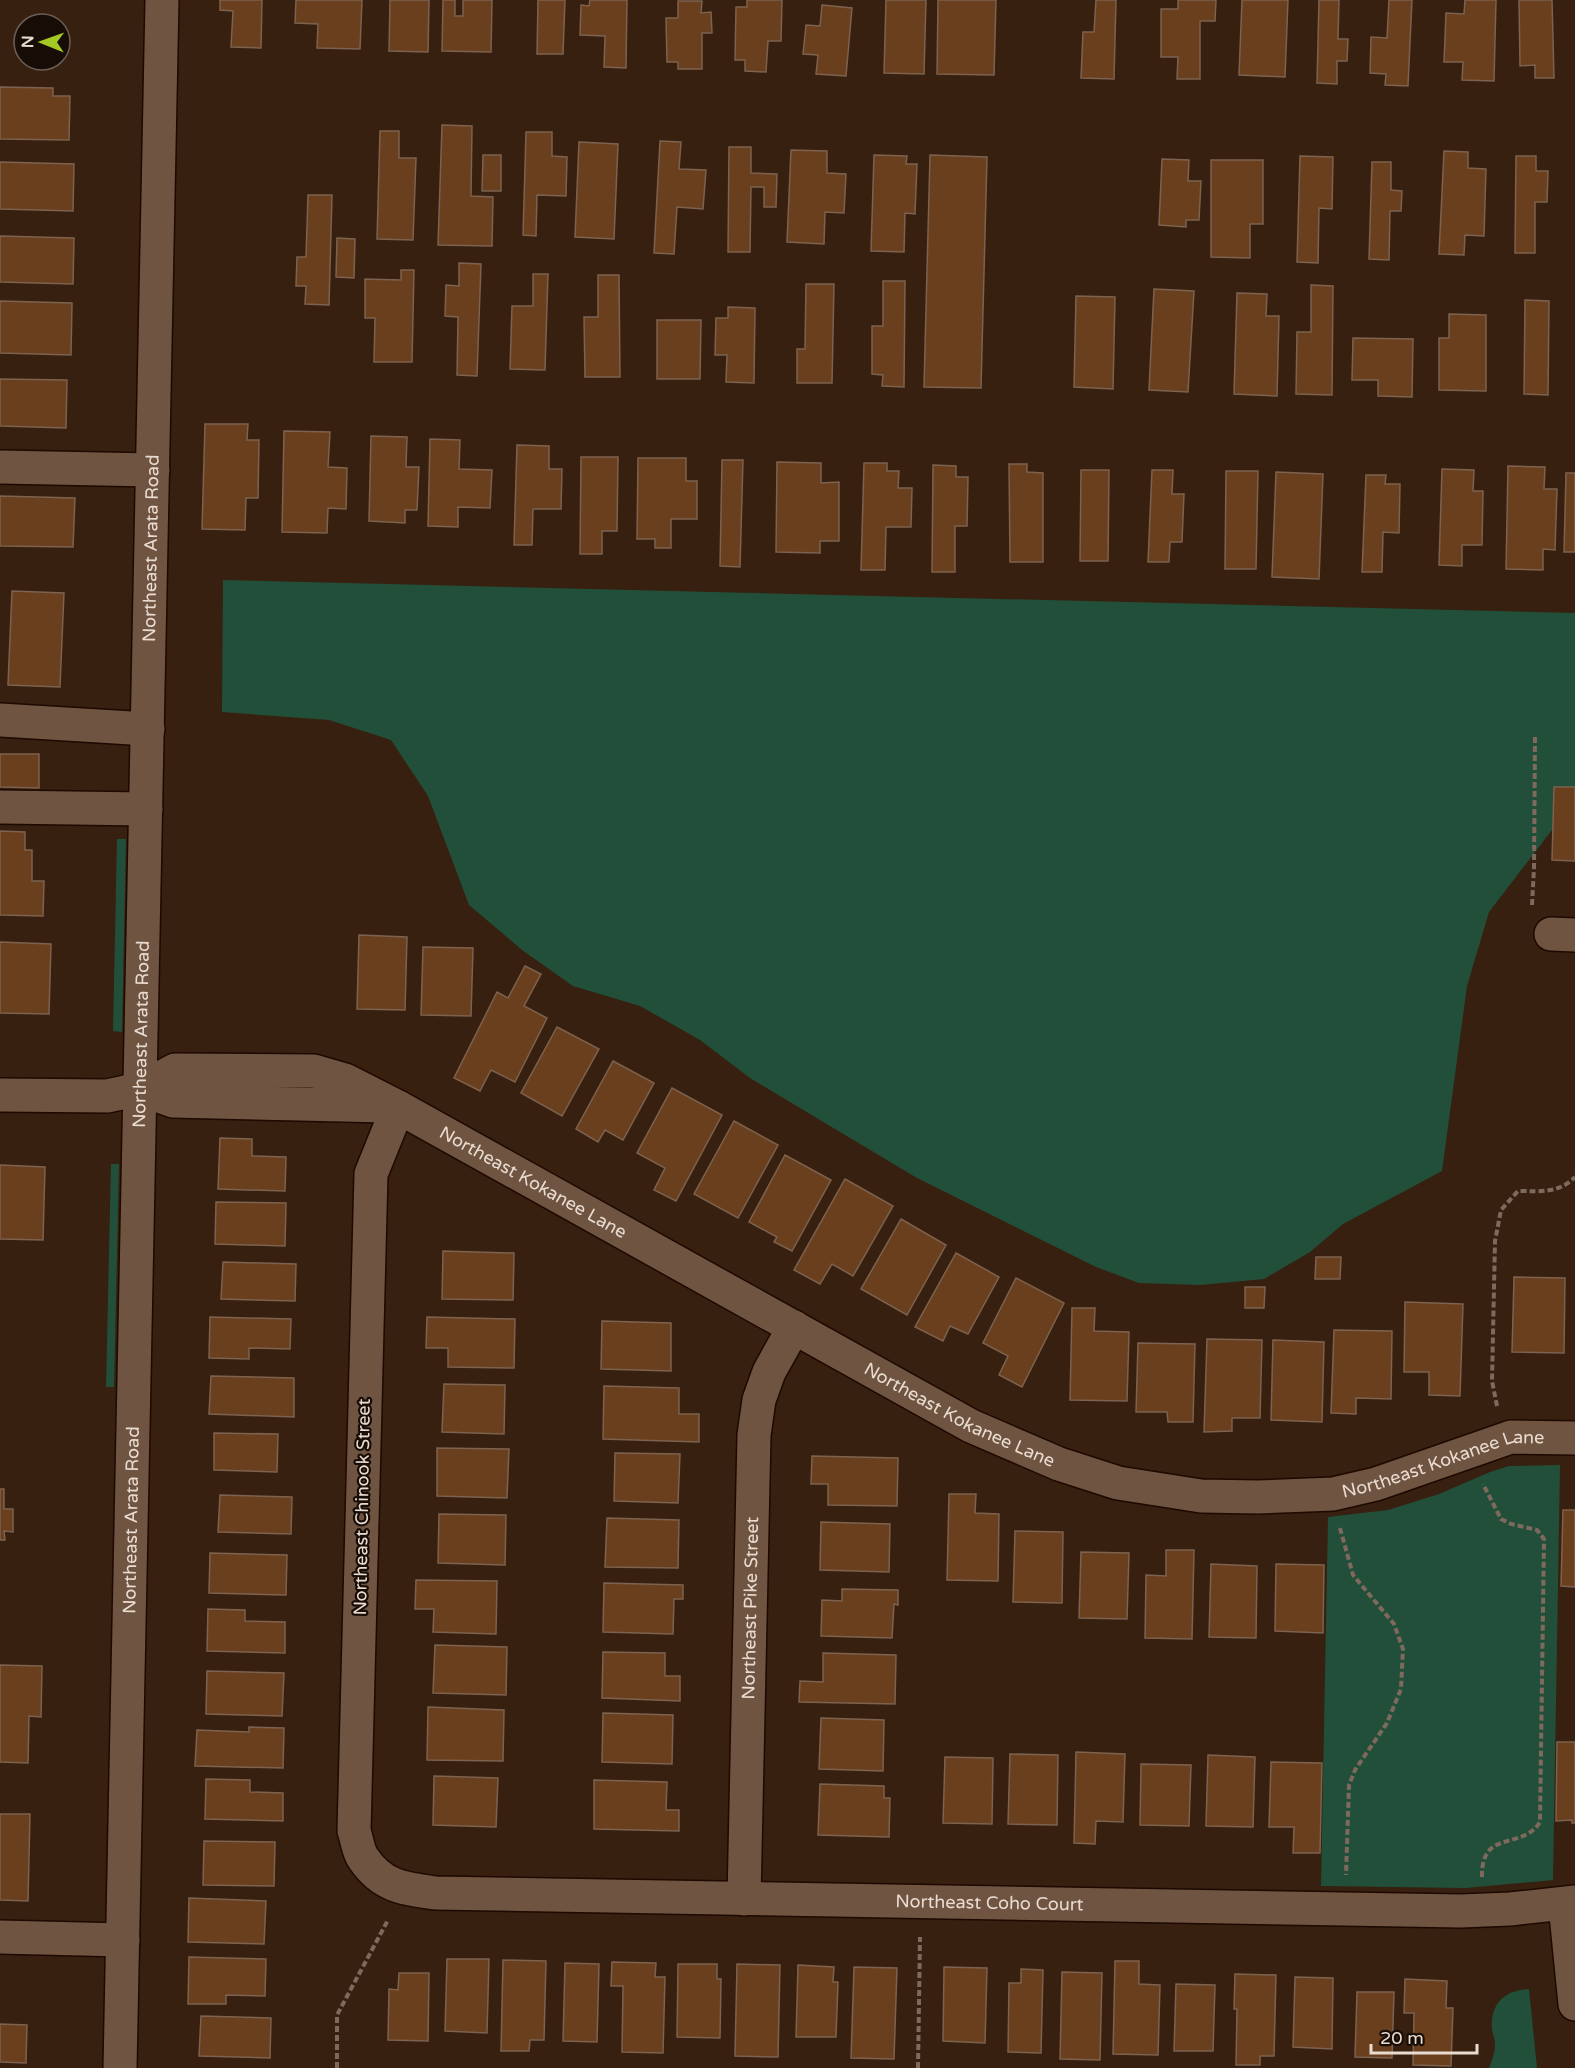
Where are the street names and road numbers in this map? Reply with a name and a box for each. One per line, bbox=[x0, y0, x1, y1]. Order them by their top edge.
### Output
street label: Northeast Arata Road bbox=[138, 454, 164, 642]
street label: Northeast Arata Road bbox=[128, 940, 154, 1128]
street label: Northeast Kokanee Lane bbox=[436, 1121, 631, 1243]
street label: Northeast Kokanee Lane bbox=[860, 1358, 1058, 1472]
street label: Northeast Chinook Street bbox=[349, 1398, 375, 1616]
street label: Northeast Arata Road bbox=[118, 1426, 144, 1614]
street label: Northeast Kokanee Lane bbox=[1340, 1426, 1544, 1503]
street label: Northeast Pike Street bbox=[737, 1516, 763, 1700]
street label: Northeast Coho Court bbox=[895, 1890, 1084, 1915]

